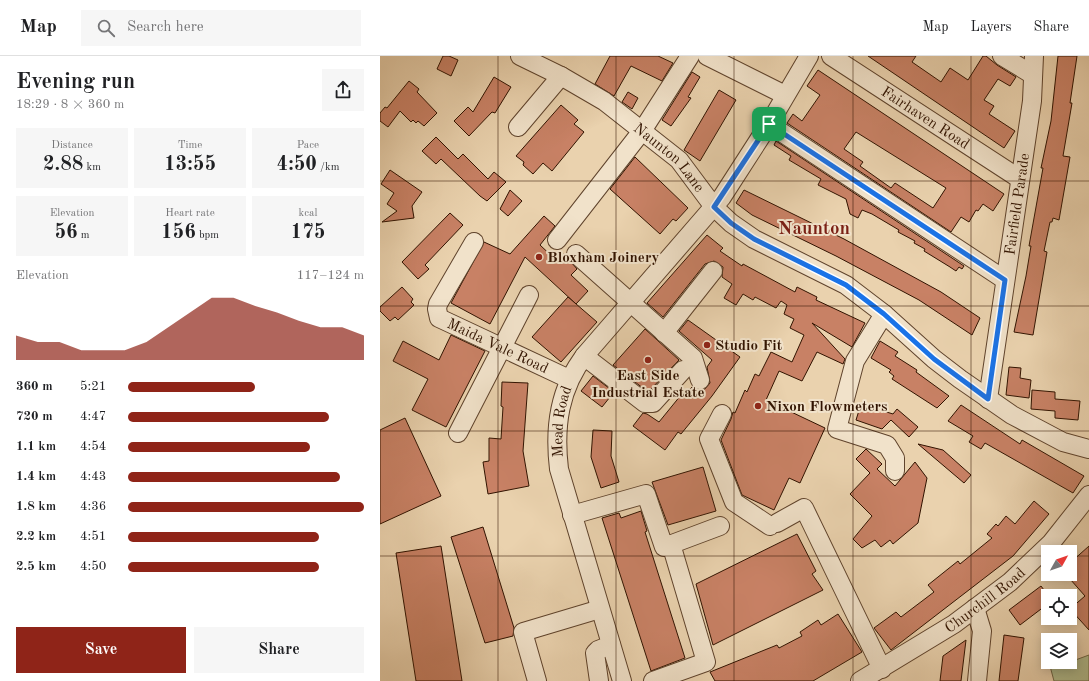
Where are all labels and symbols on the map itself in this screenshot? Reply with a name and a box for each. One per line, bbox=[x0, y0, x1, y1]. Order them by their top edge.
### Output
street label: Fairhaven Road bbox=[878, 85, 972, 153]
pin bbox=[752, 107, 786, 141]
street label: Naunton Lane bbox=[630, 121, 706, 196]
street label: Fairfield Parade bbox=[1003, 152, 1033, 256]
district label: Naunton bbox=[778, 220, 850, 239]
place label: Bloxham Joinery bbox=[547, 251, 659, 266]
marker: Bloxham Joinery bbox=[534, 252, 544, 262]
street label: Maida Vale Road bbox=[444, 317, 550, 377]
place label: Studio Fit bbox=[715, 339, 783, 354]
marker: Studio Fit bbox=[702, 340, 712, 350]
marker: East Side Industrial Estate bbox=[643, 355, 653, 365]
place label: East Side Industrial Estate bbox=[592, 369, 704, 401]
street label: Mead Road bbox=[551, 384, 576, 458]
place label: Nixon Flowmeters bbox=[766, 400, 888, 415]
marker: Nixon Flowmeters bbox=[753, 401, 763, 411]
north arrow bbox=[1041, 545, 1077, 581]
street label: Churchill Road bbox=[943, 565, 1029, 637]

